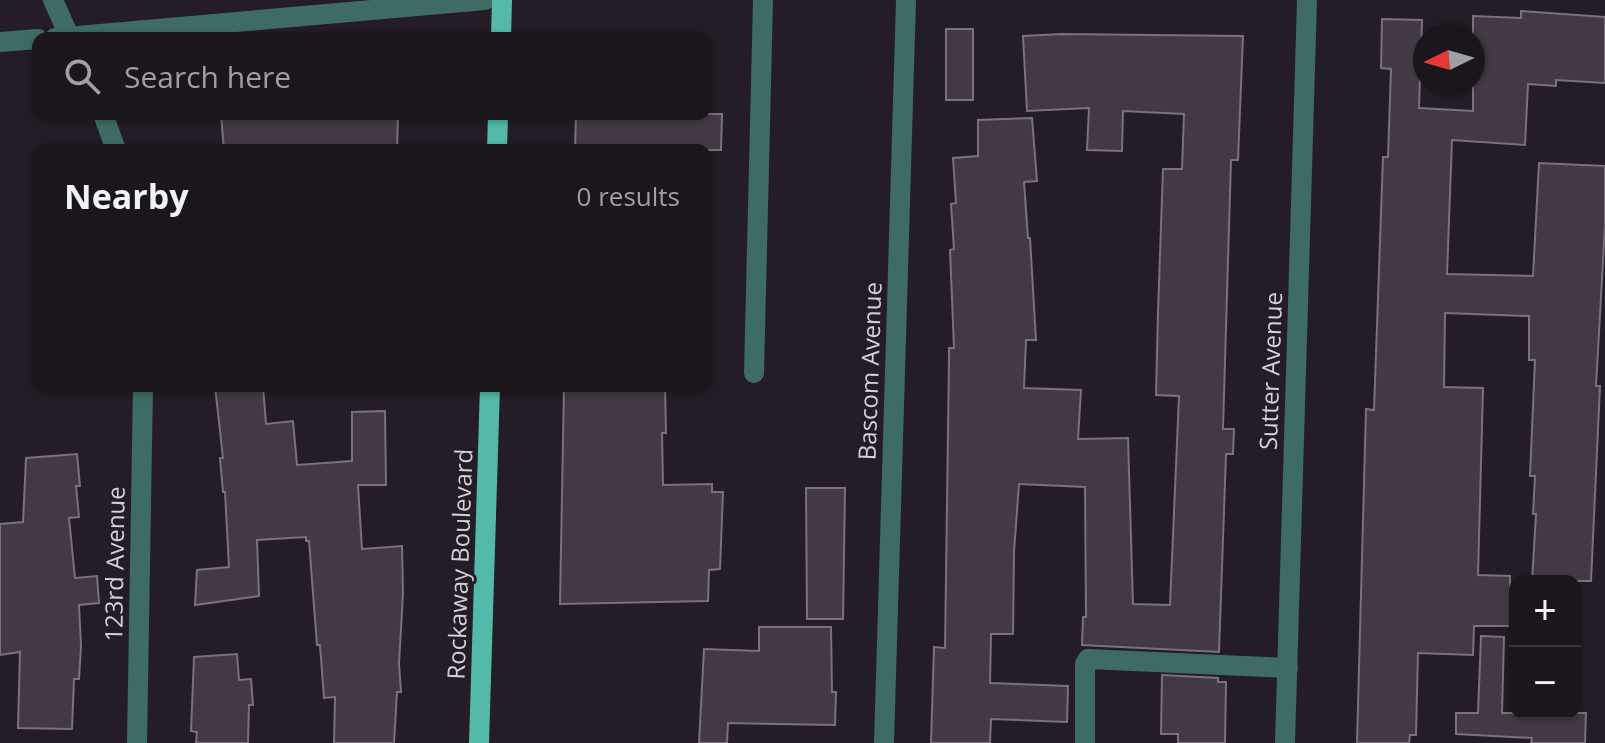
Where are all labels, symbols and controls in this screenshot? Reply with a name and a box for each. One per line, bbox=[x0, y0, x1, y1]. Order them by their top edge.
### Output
north arrow bbox=[1413, 24, 1485, 96]
search box bbox=[32, 32, 712, 120]
icon: search bbox=[60, 54, 104, 98]
text: Search here bbox=[124, 56, 291, 97]
text: Nearby bbox=[64, 173, 189, 219]
text: 0 results bbox=[577, 178, 680, 214]
street label: Bascom Avenue bbox=[849, 281, 889, 461]
street label: Sutter Avenue bbox=[1251, 291, 1289, 451]
street label: Rockaway Boulevard bbox=[438, 448, 480, 680]
street label: 123rd Avenue bbox=[96, 486, 132, 642]
map controls bbox=[1509, 575, 1581, 719]
button: + bbox=[1509, 575, 1581, 647]
button: − bbox=[1509, 647, 1581, 719]

